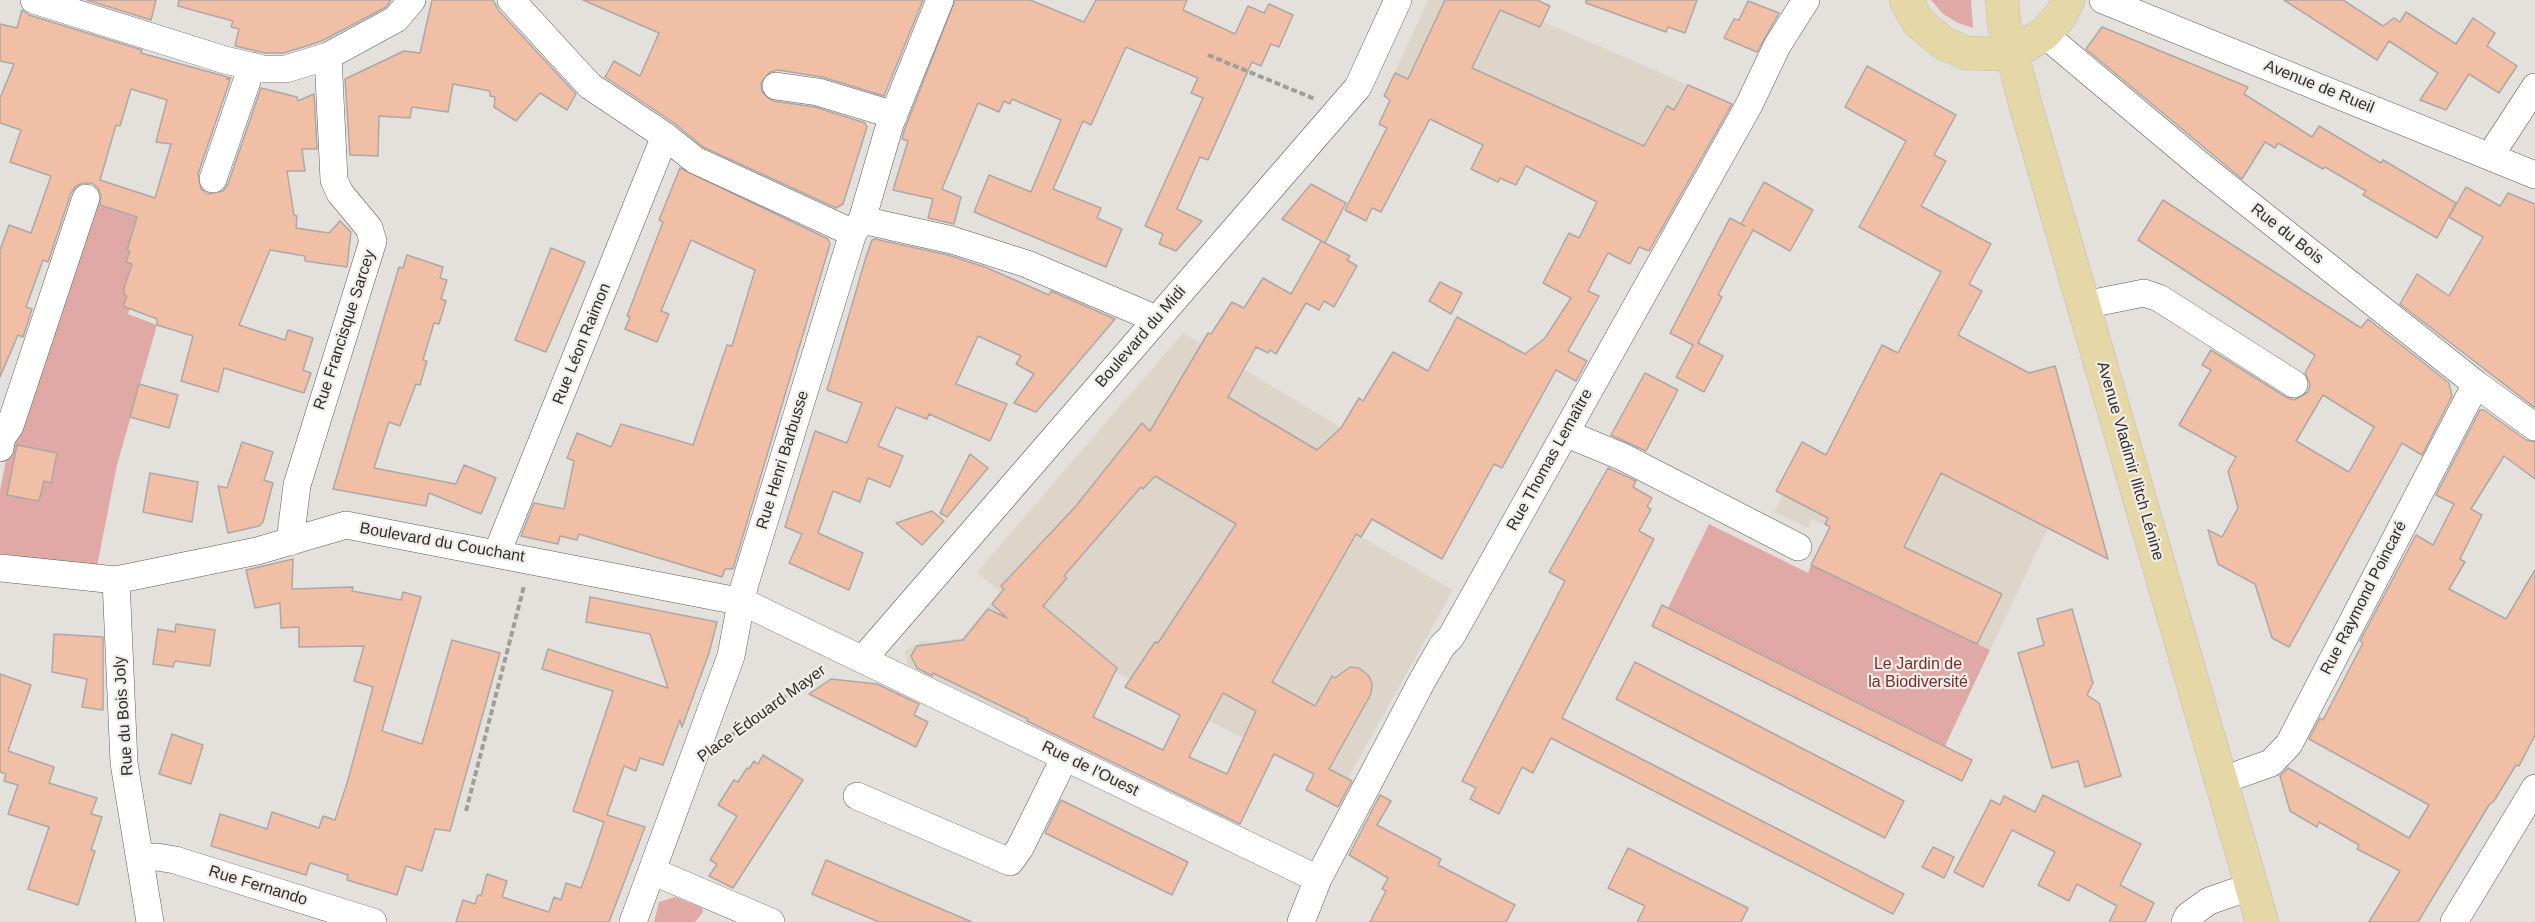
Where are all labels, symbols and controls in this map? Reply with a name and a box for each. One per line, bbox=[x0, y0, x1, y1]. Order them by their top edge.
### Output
street label: Avenue de Rueil bbox=[2261, 56, 2377, 118]
street label: Rue du Bois bbox=[2247, 200, 2327, 268]
street label: Rue Francisque Sarcey bbox=[310, 248, 380, 412]
street label: Rue Léon Raimon bbox=[549, 281, 615, 407]
street label: Boulevard du Midi bbox=[1092, 282, 1190, 392]
street label: Avenue Vladimir Ilitch Lénine bbox=[2092, 359, 2168, 563]
street label: Rue Thomas Lemaître bbox=[1503, 386, 1597, 534]
street label: Rue Henri Barbusse bbox=[753, 388, 813, 532]
street label: Rue Raymond Poincaré bbox=[2317, 518, 2411, 678]
street label: Boulevard du Couchant bbox=[358, 519, 526, 567]
street label: Rue du Bois Joly bbox=[110, 655, 138, 777]
park label: Le Jardin de la Biodiversité bbox=[1868, 655, 1968, 693]
street label: Place Édouard Mayer bbox=[694, 661, 830, 767]
street label: Rue de l'Ouest bbox=[1038, 737, 1142, 801]
street label: Rue Fernando bbox=[206, 862, 310, 910]

